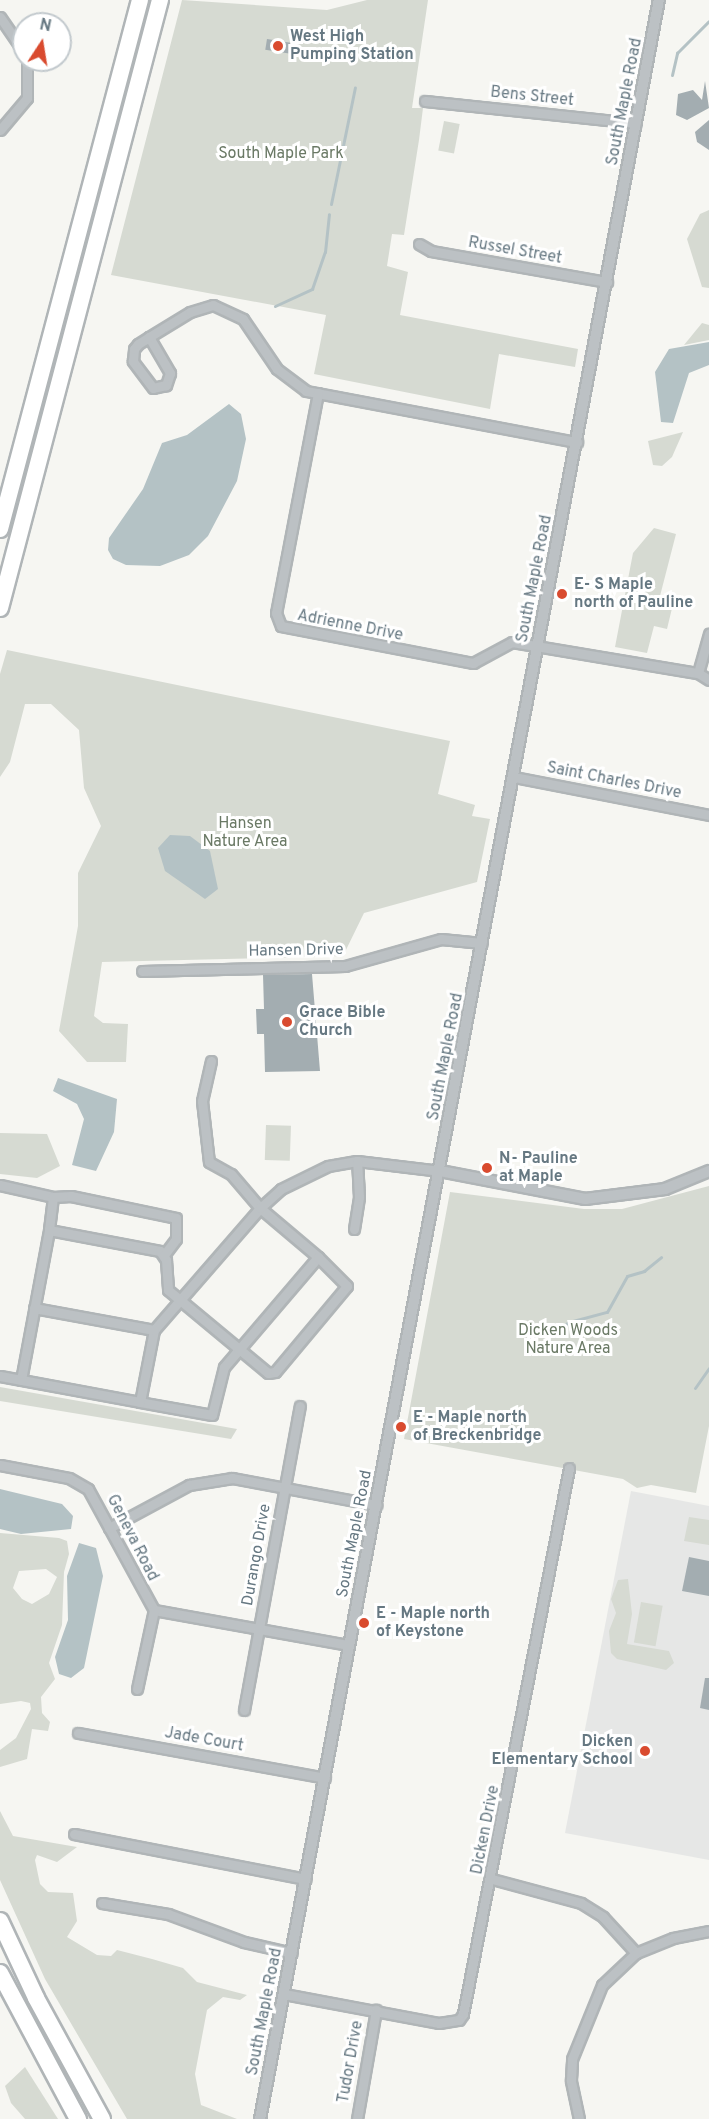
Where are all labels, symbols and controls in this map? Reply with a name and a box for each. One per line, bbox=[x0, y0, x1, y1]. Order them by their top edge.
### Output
north arrow bbox=[12, 12, 72, 72]
text: N bbox=[38, 15, 53, 37]
place label: West High Pumping Station bbox=[290, 27, 414, 65]
street label: South Maple Road bbox=[603, 37, 647, 167]
marker: West High Pumping Station bbox=[271, 39, 285, 53]
street label: Bens Street bbox=[489, 83, 575, 111]
park label: South Maple Park bbox=[218, 144, 344, 164]
street label: Russel Street bbox=[467, 233, 563, 269]
street label: South Maple Road bbox=[513, 514, 557, 644]
place label: E- S Maple north of Pauline bbox=[574, 575, 693, 613]
marker: E- S Maple north of Pauline bbox=[555, 587, 569, 601]
street label: Adrienne Drive bbox=[295, 606, 405, 646]
street label: Saint Charles Drive bbox=[545, 759, 683, 803]
park label: Hansen Nature Area bbox=[202, 814, 288, 852]
street label: Hansen Drive bbox=[248, 941, 344, 961]
street label: South Maple Road bbox=[424, 992, 468, 1122]
place label: Grace Bible Church bbox=[299, 1003, 385, 1041]
marker: Grace Bible Church bbox=[280, 1015, 294, 1029]
place label: N- Pauline at Maple bbox=[499, 1149, 578, 1187]
marker: N- Pauline at Maple bbox=[480, 1161, 494, 1175]
park label: Dicken Woods Nature Area bbox=[518, 1321, 618, 1359]
place label: E - Maple north of Breckenbridge bbox=[413, 1408, 541, 1446]
marker: E - Maple north of Breckenbridge bbox=[394, 1420, 408, 1434]
street label: South Maple Road bbox=[333, 1469, 377, 1599]
street label: Geneva Road bbox=[102, 1492, 162, 1584]
street label: Durango Drive bbox=[239, 1502, 275, 1608]
place label: E - Maple north of Keystone bbox=[376, 1604, 490, 1642]
marker: E - Maple north of Keystone bbox=[357, 1616, 371, 1630]
street label: Jade Court bbox=[163, 1724, 245, 1756]
place label: Dicken Elementary School bbox=[491, 1732, 633, 1770]
marker: Dicken Elementary School bbox=[638, 1744, 652, 1758]
street label: Dicken Drive bbox=[468, 1784, 504, 1876]
street label: South Maple Road bbox=[243, 1947, 287, 2077]
street label: Tudor Drive bbox=[334, 2019, 368, 2105]

